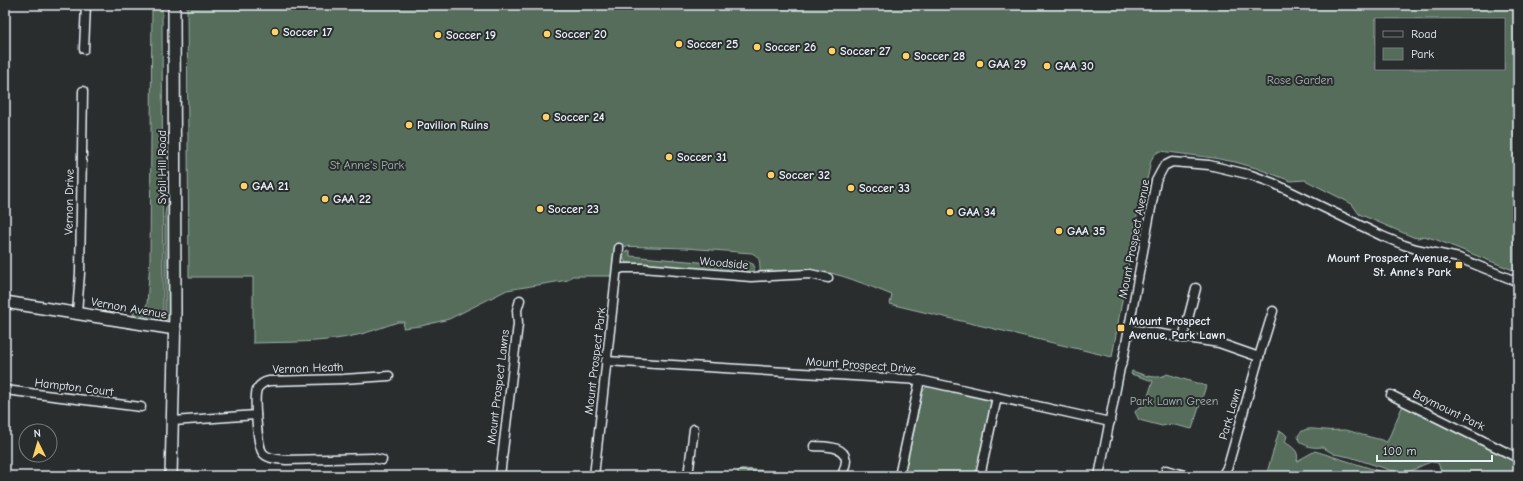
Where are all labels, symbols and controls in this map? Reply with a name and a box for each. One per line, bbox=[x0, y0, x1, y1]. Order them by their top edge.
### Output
legend bbox=[1375, 18, 1505, 70]
place label: Soccer 17 bbox=[283, 25, 333, 39]
marker: Soccer 17 bbox=[270, 27, 280, 37]
place label: Soccer 20 bbox=[555, 27, 607, 41]
text: Road bbox=[1411, 27, 1437, 41]
place label: Soccer 19 bbox=[446, 28, 496, 42]
marker: Soccer 20 bbox=[542, 29, 552, 39]
marker: Soccer 19 bbox=[433, 30, 443, 40]
place label: Soccer 25 bbox=[687, 37, 738, 51]
marker: Soccer 25 bbox=[674, 39, 684, 49]
place label: Soccer 26 bbox=[765, 40, 816, 54]
marker: Soccer 26 bbox=[752, 42, 762, 52]
place label: Soccer 27 bbox=[840, 44, 891, 58]
marker: Soccer 27 bbox=[827, 46, 837, 56]
text: Park bbox=[1411, 47, 1434, 61]
place label: Soccer 28 bbox=[914, 49, 965, 63]
marker: Soccer 28 bbox=[901, 51, 911, 61]
place label: GAA 29 bbox=[988, 57, 1026, 71]
marker: GAA 29 bbox=[975, 59, 985, 69]
place label: GAA 30 bbox=[1055, 59, 1094, 73]
marker: GAA 30 bbox=[1042, 61, 1052, 71]
park label: Rose Garden bbox=[1267, 73, 1333, 87]
place label: Soccer 24 bbox=[554, 110, 605, 124]
marker: Soccer 24 bbox=[541, 112, 551, 122]
place label: Pavilion Ruins bbox=[417, 118, 488, 132]
marker: Pavilion Ruins bbox=[404, 120, 414, 130]
street label: Sybil Hill Road bbox=[155, 130, 169, 204]
place label: Soccer 31 bbox=[677, 150, 727, 164]
marker: Soccer 31 bbox=[664, 152, 674, 162]
park label: St Anne's Park bbox=[330, 158, 405, 172]
place label: Soccer 32 bbox=[779, 168, 830, 182]
street label: Vernon Drive bbox=[61, 169, 77, 235]
marker: Soccer 32 bbox=[766, 170, 776, 180]
street label: Mount Prospect Avenue bbox=[1116, 178, 1152, 300]
place label: GAA 21 bbox=[252, 179, 289, 193]
marker: GAA 21 bbox=[239, 181, 249, 191]
place label: Soccer 33 bbox=[859, 181, 910, 195]
marker: Soccer 33 bbox=[846, 183, 856, 193]
place label: GAA 22 bbox=[333, 192, 371, 206]
marker: GAA 22 bbox=[320, 194, 330, 204]
place label: Soccer 23 bbox=[548, 202, 599, 216]
marker: Soccer 23 bbox=[535, 204, 545, 214]
place label: GAA 34 bbox=[958, 205, 996, 219]
marker: GAA 34 bbox=[945, 207, 955, 217]
place label: GAA 35 bbox=[1067, 224, 1105, 238]
marker: GAA 35 bbox=[1054, 226, 1064, 236]
place label: Mount Prospect Avenue, St. Anne's Park bbox=[1327, 251, 1451, 279]
street label: Woodside bbox=[699, 254, 749, 272]
marker: Mount Prospect Avenue, St. Anne's Park bbox=[1454, 260, 1464, 270]
street label: Vernon Avenue bbox=[90, 294, 168, 322]
street label: Mount Prospect Park bbox=[581, 306, 609, 415]
place label: Mount Prospect Avenue, Park Lawn bbox=[1129, 314, 1226, 342]
marker: Mount Prospect Avenue, Park Lawn bbox=[1116, 323, 1126, 333]
street label: Mount Prospect Lawns bbox=[484, 329, 512, 445]
street label: Mount Prospect Drive bbox=[805, 354, 917, 376]
street label: Vernon Heath bbox=[272, 360, 344, 376]
street label: Hampton Court bbox=[34, 375, 115, 399]
street label: Park Lawn bbox=[1216, 387, 1244, 441]
street label: Baymount Park bbox=[1411, 387, 1487, 434]
park label: Park Lawn Green bbox=[1130, 394, 1218, 408]
north arrow bbox=[18, 423, 58, 463]
text: N bbox=[33, 427, 41, 440]
scale bar bbox=[1377, 437, 1492, 463]
text: 100 m bbox=[1383, 444, 1416, 458]

